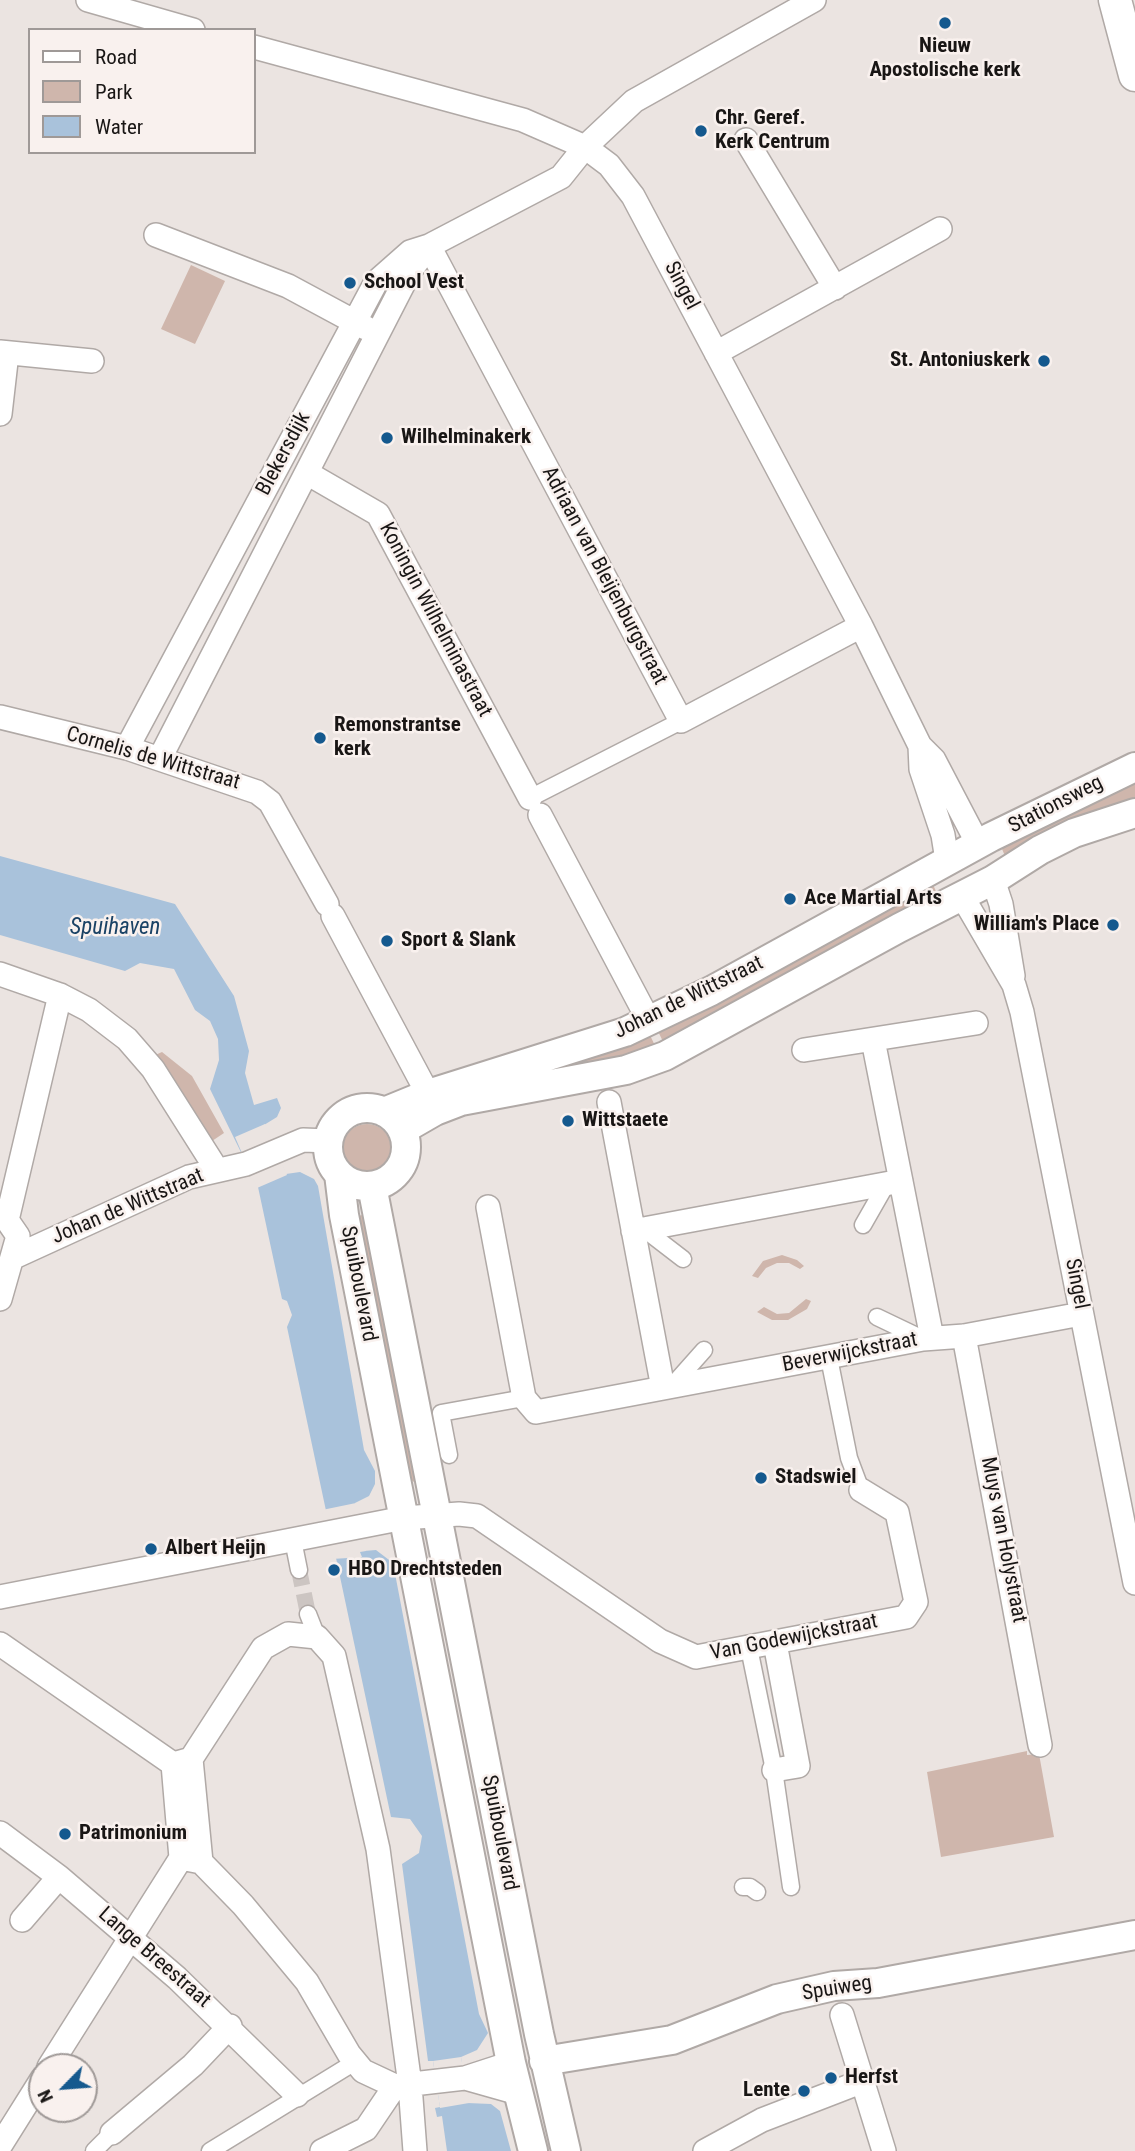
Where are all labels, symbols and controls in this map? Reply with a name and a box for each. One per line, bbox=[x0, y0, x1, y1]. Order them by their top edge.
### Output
marker: Nieuw Apostolische kerk bbox=[937, 15, 953, 31]
legend bbox=[28, 28, 256, 154]
place label: Nieuw Apostolische kerk bbox=[870, 34, 1020, 84]
text: Road bbox=[95, 45, 137, 69]
text: Park bbox=[95, 80, 132, 104]
place label: Chr. Geref. Kerk Centrum bbox=[715, 106, 830, 156]
text: Water bbox=[95, 115, 143, 139]
marker: Chr. Geref. Kerk Centrum bbox=[693, 123, 709, 139]
street label: Singel bbox=[658, 258, 704, 314]
place label: School Vest bbox=[364, 270, 464, 296]
marker: School Vest bbox=[342, 275, 358, 291]
place label: St. Antoniuskerk bbox=[890, 348, 1030, 374]
marker: St. Antoniuskerk bbox=[1036, 353, 1052, 369]
street label: Blekersdijk bbox=[252, 408, 316, 500]
place label: Wilhelminakerk bbox=[401, 425, 531, 451]
marker: Wilhelminakerk bbox=[379, 430, 395, 446]
street label: Adriaan van Bleijenburgstraat bbox=[536, 463, 672, 689]
street label: Koningin Wilhelminastraat bbox=[373, 519, 497, 721]
place label: Remonstrantse kerk bbox=[334, 713, 461, 763]
street label: Cornelis de Wittstraat bbox=[63, 722, 243, 796]
marker: Remonstrantse kerk bbox=[312, 730, 328, 746]
street label: Stationsweg bbox=[1005, 771, 1107, 839]
place label: Ace Martial Arts bbox=[804, 886, 942, 912]
marker: Ace Martial Arts bbox=[782, 891, 798, 907]
place label: William's Place bbox=[974, 912, 1099, 938]
water label: Spuihaven bbox=[70, 914, 160, 942]
marker: William's Place bbox=[1105, 917, 1121, 933]
place label: Sport & Slank bbox=[401, 928, 516, 954]
marker: Sport & Slank bbox=[379, 933, 395, 949]
street label: Johan de Wittstraat bbox=[611, 951, 767, 1045]
place label: Wittstaete bbox=[582, 1108, 668, 1134]
marker: Wittstaete bbox=[560, 1113, 576, 1129]
street label: Johan de Wittstraat bbox=[48, 1164, 208, 1250]
street label: Spuiboulevard bbox=[334, 1224, 382, 1344]
street label: Singel bbox=[1059, 1257, 1093, 1311]
street label: Beverwijckstraat bbox=[780, 1328, 920, 1378]
street label: Muys van Holystraat bbox=[975, 1455, 1031, 1625]
place label: Stadswiel bbox=[775, 1465, 857, 1491]
marker: Stadswiel bbox=[753, 1470, 769, 1486]
place label: Albert Heijn bbox=[165, 1536, 266, 1562]
marker: Albert Heijn bbox=[143, 1541, 159, 1557]
place label: HBO Drechtsteden bbox=[348, 1557, 502, 1583]
marker: HBO Drechtsteden bbox=[326, 1562, 342, 1578]
street label: Van Godewijckstraat bbox=[708, 1609, 880, 1667]
street label: Spuiboulevard bbox=[475, 1773, 523, 1893]
place label: Patrimonium bbox=[79, 1821, 187, 1847]
marker: Patrimonium bbox=[57, 1826, 73, 1842]
street label: Lange Breestraat bbox=[93, 1902, 215, 2014]
street label: Spuiweg bbox=[800, 1971, 874, 2007]
north arrow bbox=[28, 2053, 98, 2123]
place label: Herfst bbox=[845, 2065, 898, 2091]
marker: Herfst bbox=[823, 2070, 839, 2086]
place label: Lente bbox=[743, 2078, 790, 2104]
marker: Lente bbox=[796, 2083, 812, 2099]
text: N bbox=[32, 2086, 58, 2106]

